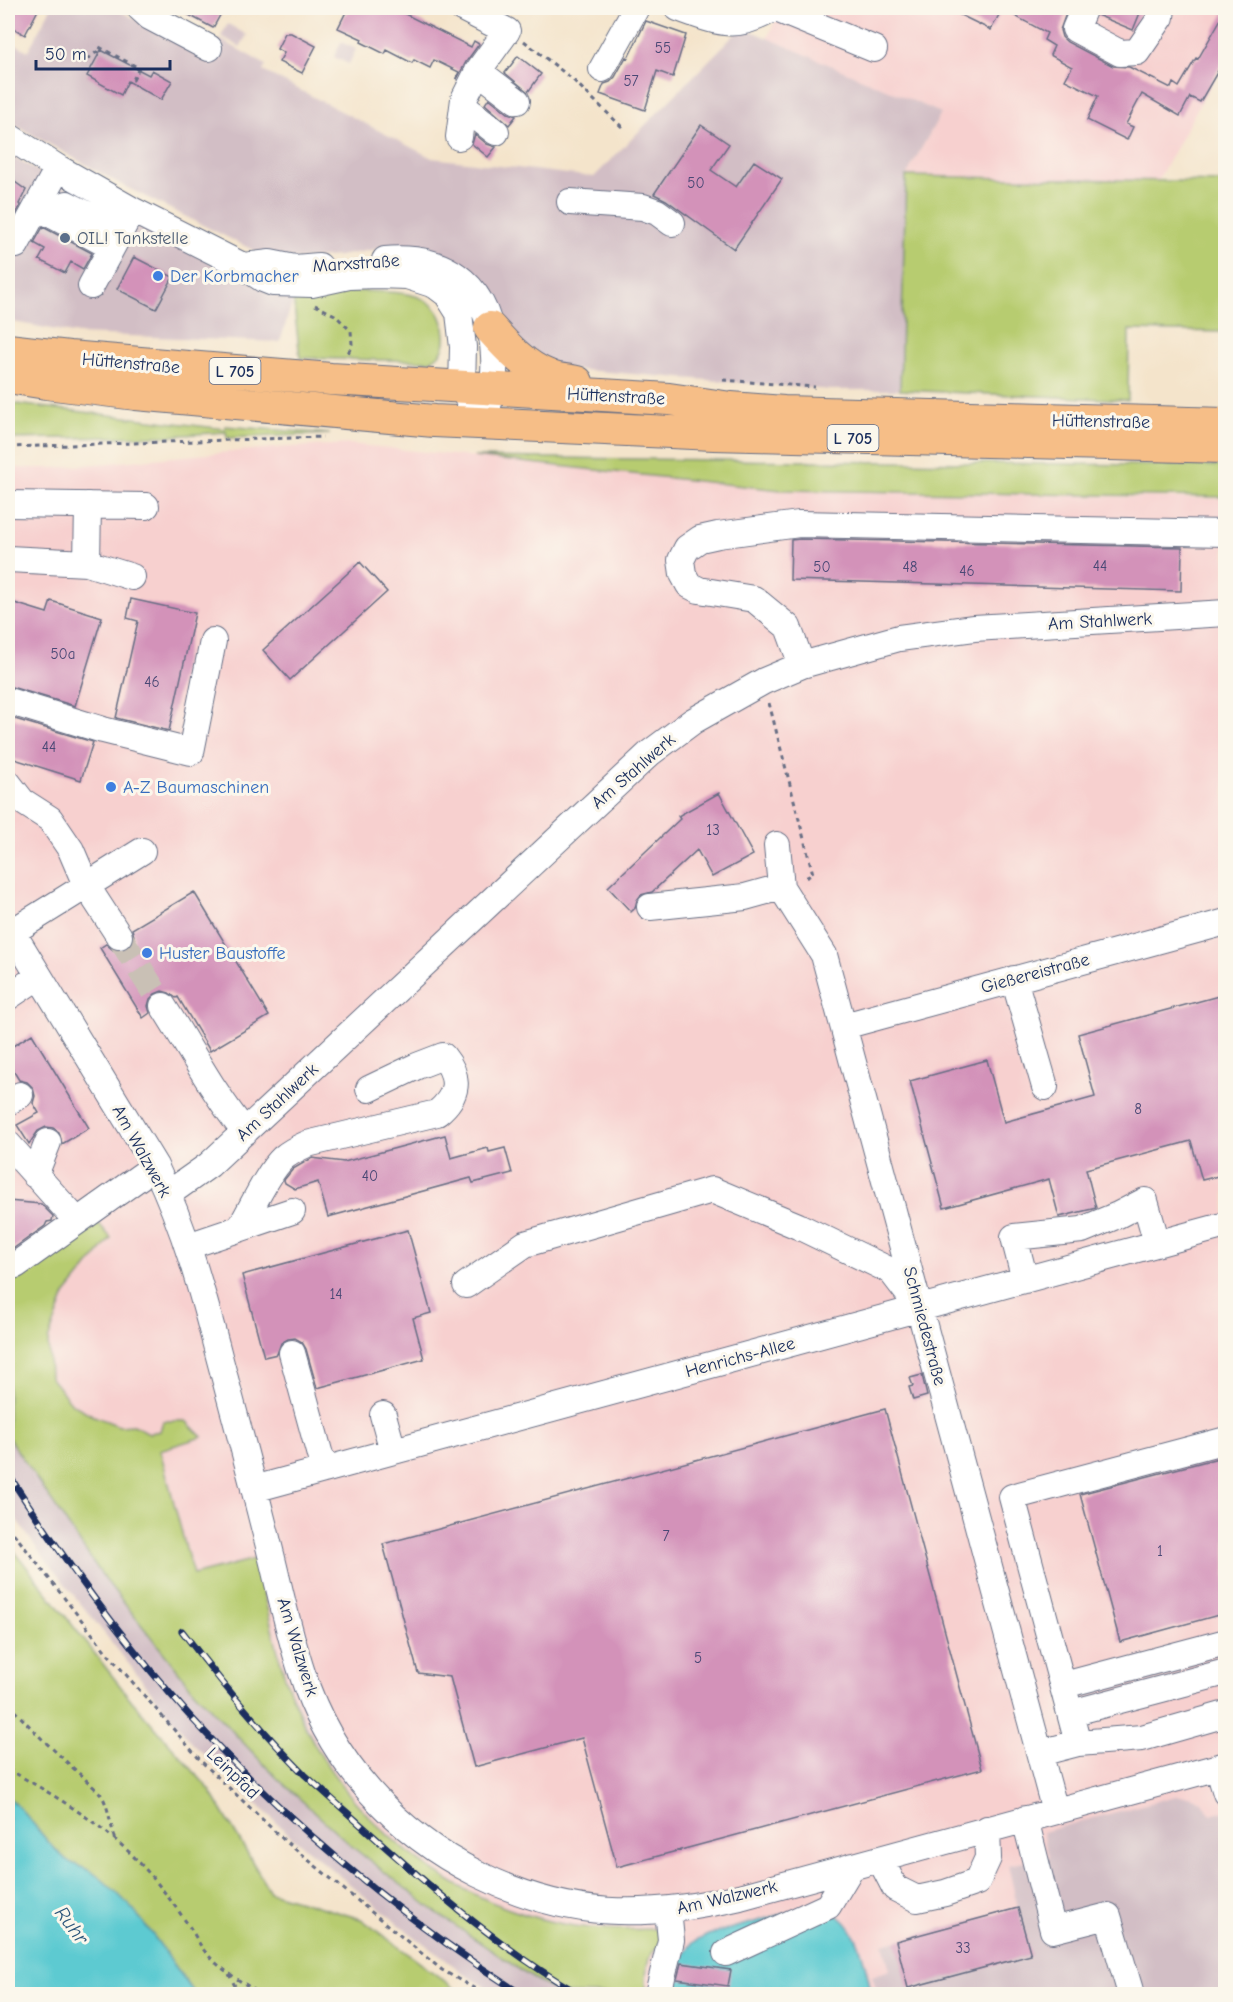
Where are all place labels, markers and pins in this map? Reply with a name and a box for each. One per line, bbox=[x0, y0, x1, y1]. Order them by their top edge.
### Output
place label: OIL! Tankstelle bbox=[77, 228, 188, 249]
marker: OIL! Tankstelle bbox=[58, 231, 72, 245]
place label: Der Korbmacher bbox=[170, 266, 299, 287]
marker: Der Korbmacher bbox=[151, 269, 165, 283]
place label: A-Z Baumaschinen bbox=[123, 777, 269, 798]
marker: A-Z Baumaschinen bbox=[104, 780, 118, 794]
place label: Huster Baustoffe bbox=[159, 943, 285, 964]
marker: Huster Baustoffe bbox=[140, 946, 154, 960]

